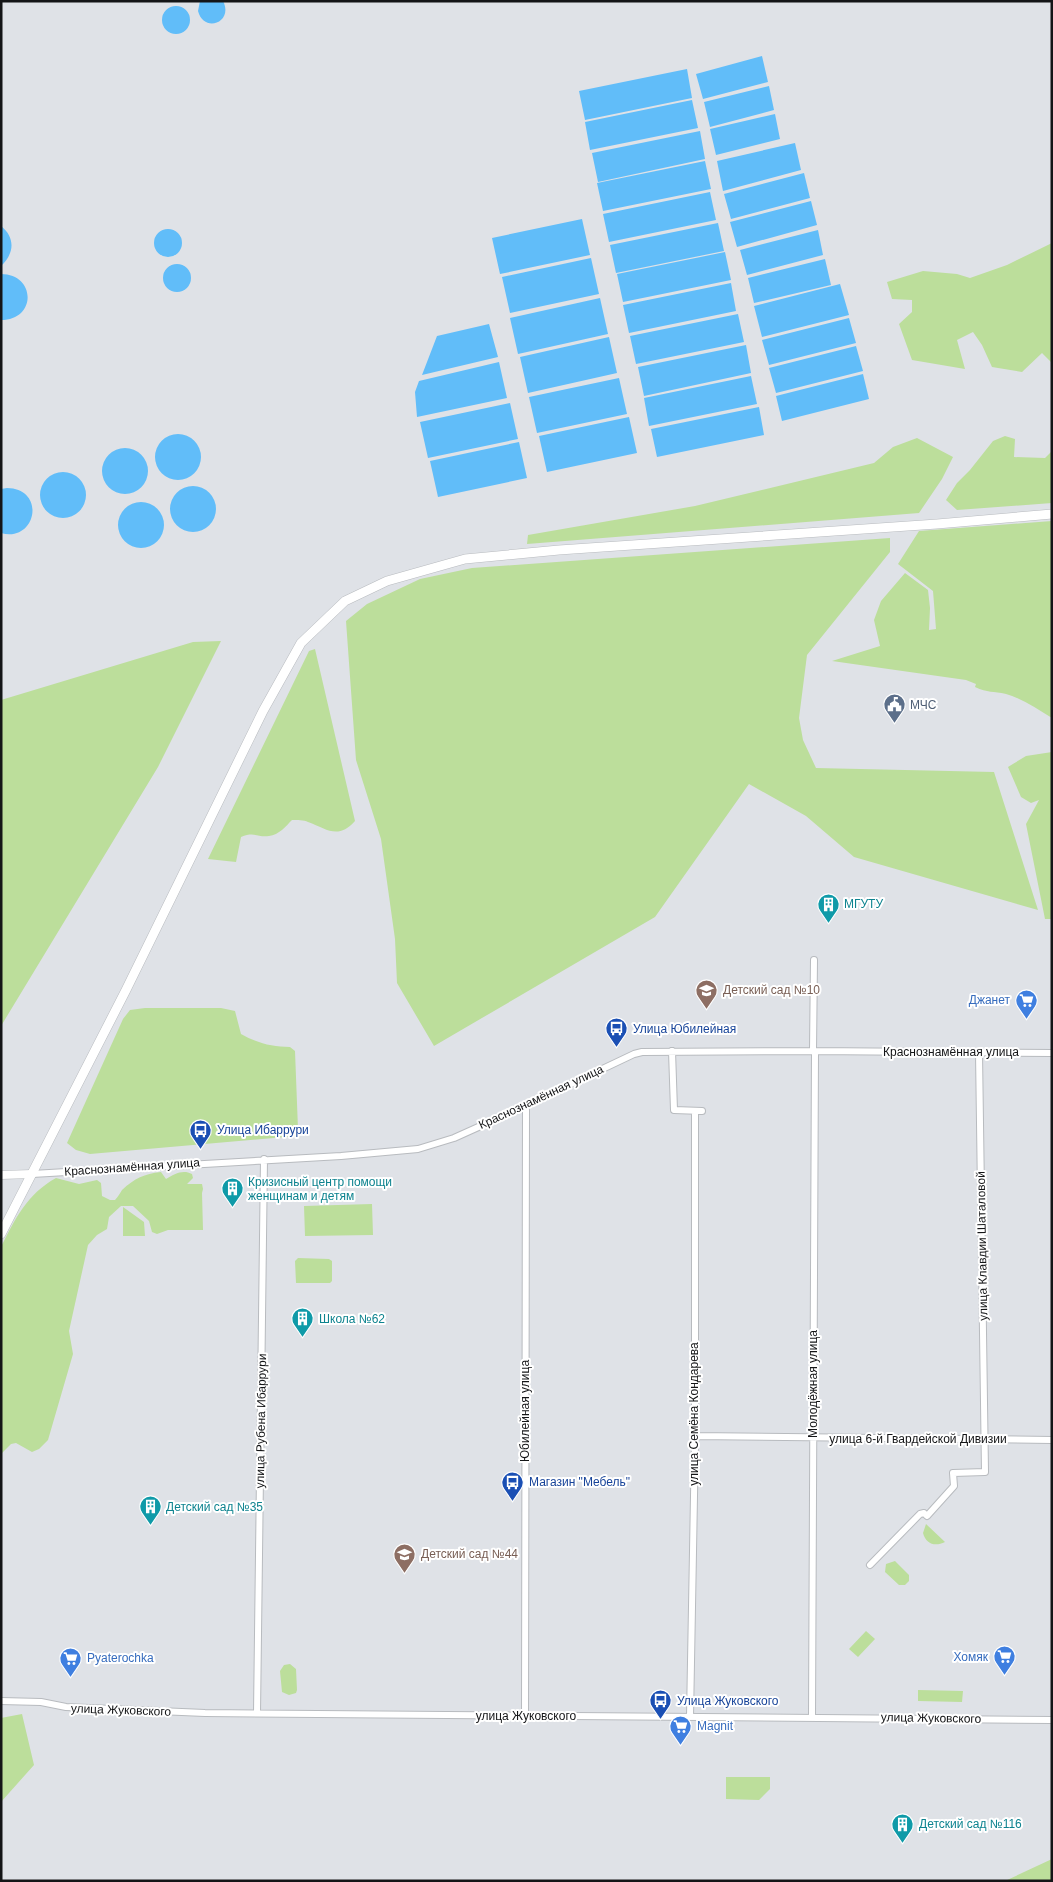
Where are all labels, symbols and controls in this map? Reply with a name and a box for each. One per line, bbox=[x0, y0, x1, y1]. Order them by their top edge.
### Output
public building icon: МЧС bbox=[882, 693, 906, 724]
place label: МЧС bbox=[910, 698, 937, 712]
building icon: МГУТУ bbox=[816, 892, 840, 923]
place label: МГУТУ bbox=[844, 897, 883, 911]
school or university icon: Детский сад №10 bbox=[695, 978, 719, 1009]
place label: Детский сад №10 bbox=[723, 983, 820, 997]
supermarket icon: Джанет bbox=[1014, 988, 1038, 1019]
place label: Джанет bbox=[969, 993, 1010, 1007]
bus stop icon: Улица Юбилейная bbox=[605, 1017, 629, 1048]
place label: Улица Юбилейная bbox=[633, 1022, 736, 1036]
street label: Краснознамённая улица bbox=[883, 1045, 1019, 1059]
street label: Краснознамённая улица bbox=[476, 1062, 606, 1132]
bus stop icon: Улица Ибаррури bbox=[189, 1118, 213, 1149]
place label: Улица Ибаррури bbox=[217, 1123, 309, 1137]
street label: Краснознамённая улица bbox=[64, 1155, 201, 1179]
street label: улица Клавдии Шаталовой bbox=[974, 1171, 990, 1321]
place label: Кризисный центр помощи женщинам и детям bbox=[248, 1175, 392, 1203]
building icon: Кризисный центр помощи женщинам и детям bbox=[220, 1177, 244, 1208]
building icon: Школа №62 bbox=[291, 1307, 315, 1338]
place label: Школа №62 bbox=[319, 1312, 385, 1326]
street label: Молодёжная улица bbox=[806, 1330, 820, 1438]
street label: улица Семёна Кондарева bbox=[687, 1342, 701, 1486]
street label: улица Рубена Ибаррури bbox=[253, 1353, 269, 1489]
street label: Юбилейная улица bbox=[518, 1360, 532, 1462]
street label: улица 6-й Гвардейской Дивизии bbox=[829, 1432, 1007, 1446]
bus stop icon: Магазин "Мебель" bbox=[501, 1470, 525, 1501]
place label: Магазин "Мебель" bbox=[529, 1475, 630, 1489]
building icon: Детский сад №35 bbox=[138, 1495, 162, 1526]
place label: Детский сад №35 bbox=[166, 1500, 263, 1514]
school or university icon: Детский сад №44 bbox=[393, 1542, 417, 1573]
place label: Детский сад №44 bbox=[421, 1547, 518, 1561]
supermarket icon: Хомяк bbox=[992, 1645, 1016, 1676]
supermarket icon: Pyaterochka bbox=[59, 1646, 83, 1677]
place label: Хомяк bbox=[953, 1650, 989, 1664]
place label: Pyaterochka bbox=[87, 1651, 154, 1665]
bus stop icon: Улица Жуковского bbox=[649, 1689, 673, 1720]
place label: Улица Жуковского bbox=[677, 1694, 779, 1708]
street label: улица Жуковского bbox=[71, 1701, 172, 1719]
street label: улица Жуковского bbox=[476, 1709, 577, 1723]
street label: улица Жуковского bbox=[881, 1710, 982, 1726]
supermarket icon: Magnit bbox=[669, 1714, 693, 1745]
place label: Magnit bbox=[697, 1719, 734, 1733]
building icon: Детский сад №116 bbox=[891, 1812, 915, 1843]
place label: Детский сад №116 bbox=[919, 1817, 1022, 1831]

